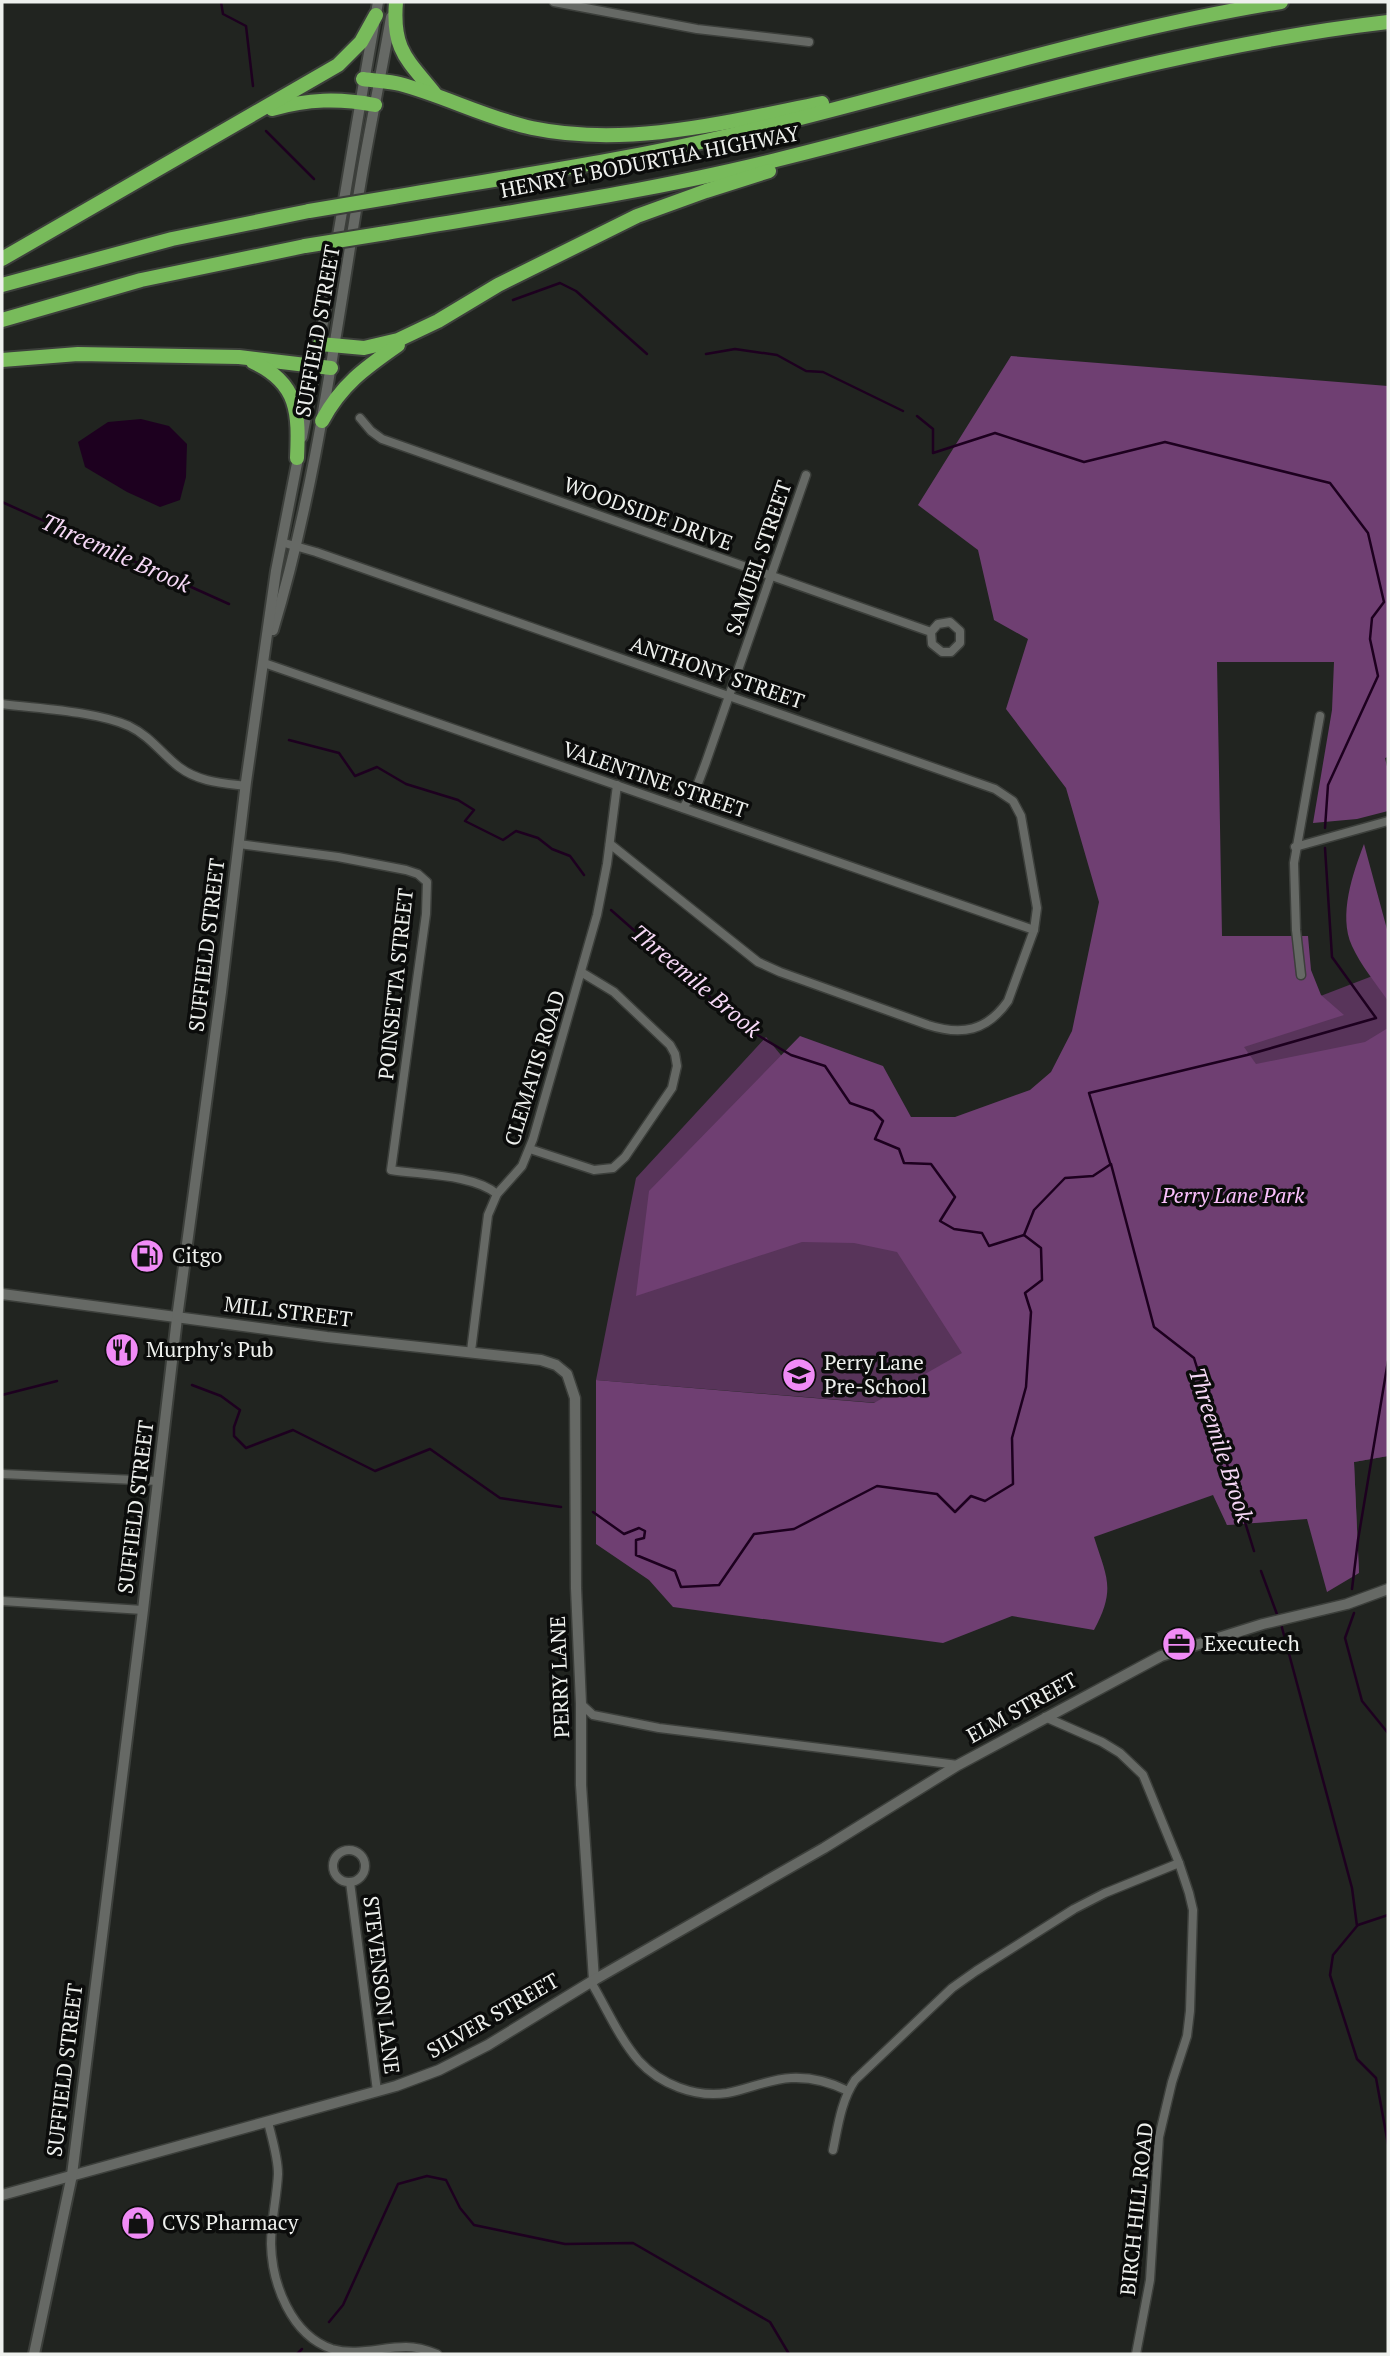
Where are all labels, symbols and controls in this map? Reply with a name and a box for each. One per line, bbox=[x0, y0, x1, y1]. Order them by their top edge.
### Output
street label: HENRY E BODURTHA HIGHWAY bbox=[498, 118, 802, 204]
street label: SUFFIELD STREET bbox=[288, 243, 346, 419]
street label: WOODSIDE DRIVE bbox=[560, 469, 737, 557]
street label: SAMUEL STREET bbox=[718, 477, 798, 639]
water label: Threemile Brook bbox=[36, 506, 197, 600]
street label: ANTHONY STREET bbox=[626, 629, 808, 715]
street label: VALENTINE STREET bbox=[559, 734, 752, 824]
street label: SUFFIELD STREET bbox=[181, 857, 231, 1033]
street label: POINSETTA STREET bbox=[371, 887, 419, 1081]
water label: Threemile Brook bbox=[625, 917, 769, 1045]
street label: CLEMATIS ROAD bbox=[497, 987, 571, 1149]
park label: Perry Lane Park bbox=[1161, 1181, 1305, 1209]
fuel station icon: Citgo bbox=[128, 1237, 166, 1275]
place label: Citgo bbox=[172, 1241, 222, 1269]
street label: MILL STREET bbox=[222, 1289, 354, 1333]
restaurant icon: Murphy's Pub bbox=[103, 1331, 141, 1369]
place label: Murphy's Pub bbox=[146, 1335, 273, 1363]
place label: Perry Lane Pre-School bbox=[824, 1348, 927, 1400]
school or university icon: Perry Lane Pre-School bbox=[780, 1356, 818, 1394]
water label: Threemile Brook bbox=[1182, 1364, 1261, 1527]
street label: SUFFIELD STREET bbox=[110, 1419, 160, 1595]
street label: PERRY LANE bbox=[543, 1615, 575, 1739]
office icon: Executech bbox=[1160, 1625, 1198, 1663]
place label: Executech bbox=[1204, 1629, 1300, 1657]
street label: ELM STREET bbox=[961, 1665, 1082, 1749]
street label: STEVENSON LANE bbox=[357, 1894, 407, 2076]
street label: SILVER STREET bbox=[421, 1966, 564, 2064]
street label: SUFFIELD STREET bbox=[39, 1982, 89, 2158]
street label: BIRCH HILL ROAD bbox=[1113, 2121, 1159, 2297]
shop icon: CVS Pharmacy bbox=[119, 2204, 157, 2242]
place label: CVS Pharmacy bbox=[162, 2208, 299, 2236]

